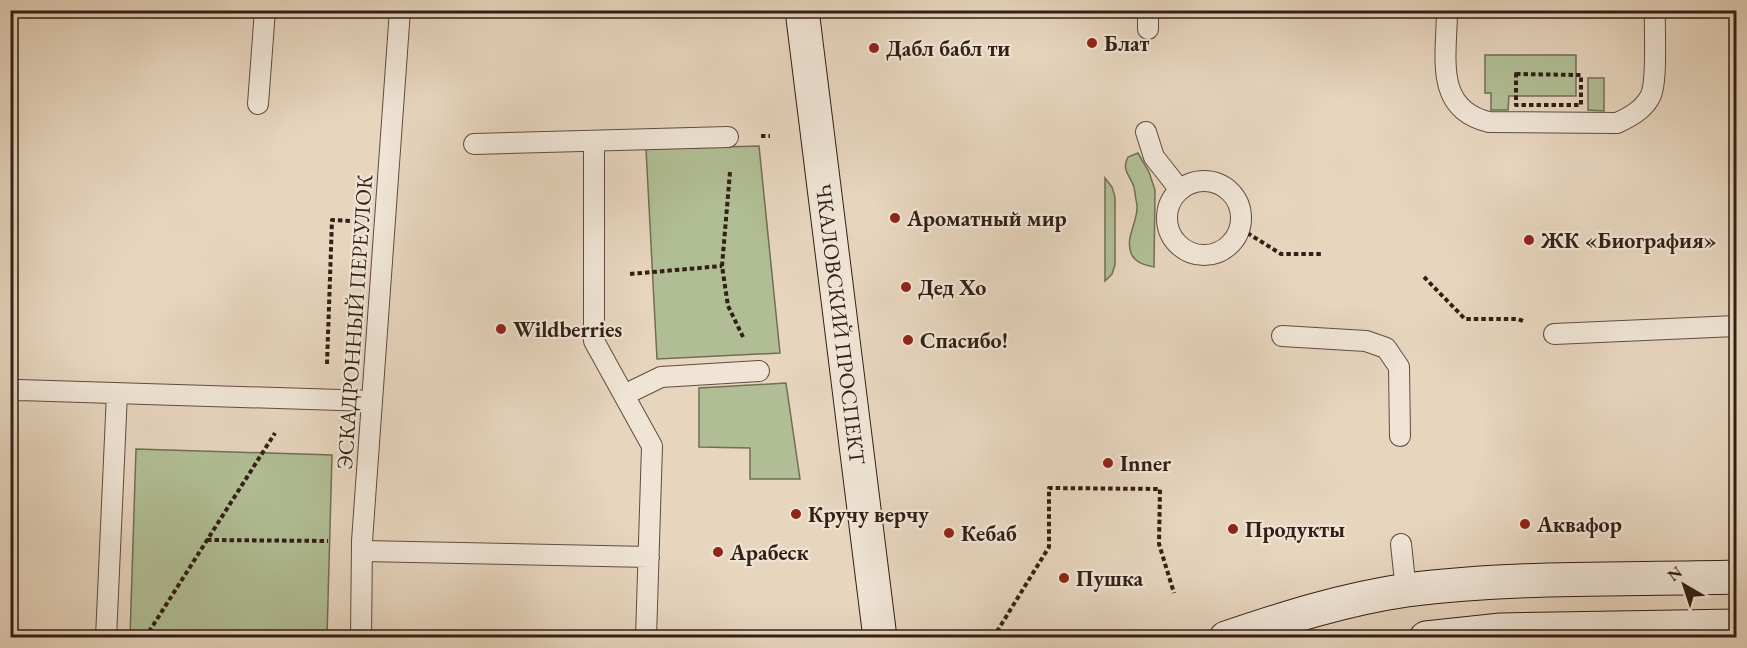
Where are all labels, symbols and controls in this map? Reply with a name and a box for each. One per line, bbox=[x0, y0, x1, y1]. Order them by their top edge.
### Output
place label: Блат bbox=[1104, 29, 1150, 58]
place label: Дабл бабл ти bbox=[886, 34, 1010, 63]
marker: Блат bbox=[1085, 36, 1099, 50]
marker: Дабл бабл ти bbox=[867, 41, 881, 55]
street label: ЭСКАДРОННЫЙ ПЕРЕУЛОК bbox=[330, 173, 379, 471]
street label: ЧКАЛОВСКИЙ ПРОСПЕКТ bbox=[809, 182, 872, 466]
place label: Ароматный мир bbox=[906, 204, 1067, 233]
marker: Ароматный мир bbox=[888, 211, 902, 225]
place label: ЖК «Биография» bbox=[1540, 226, 1717, 255]
marker: ЖК «Биография» bbox=[1522, 233, 1536, 247]
place label: Дед Хо bbox=[918, 273, 986, 302]
marker: Дед Хо bbox=[899, 280, 913, 294]
place label: Wildberries bbox=[513, 315, 622, 344]
marker: Wildberries bbox=[494, 322, 508, 336]
place label: Спасибо! bbox=[920, 326, 1008, 355]
marker: Спасибо! bbox=[901, 333, 915, 347]
place label: Inner bbox=[1120, 449, 1172, 478]
marker: Inner bbox=[1101, 456, 1115, 470]
place label: Кручу верчу bbox=[808, 500, 929, 529]
marker: Кручу верчу bbox=[789, 507, 803, 521]
place label: Аквафор bbox=[1536, 510, 1622, 539]
place label: Продукты bbox=[1245, 515, 1345, 544]
marker: Аквафор bbox=[1518, 517, 1532, 531]
place label: Кебаб bbox=[961, 519, 1017, 548]
marker: Продукты bbox=[1226, 522, 1240, 536]
marker: Кебаб bbox=[942, 526, 956, 540]
place label: Арабеск bbox=[729, 538, 810, 567]
marker: Арабеск bbox=[711, 545, 725, 559]
north arrow bbox=[1654, 555, 1714, 615]
text: N bbox=[1663, 561, 1687, 586]
place label: Пушка bbox=[1076, 564, 1144, 593]
marker: Пушка bbox=[1057, 571, 1071, 585]

